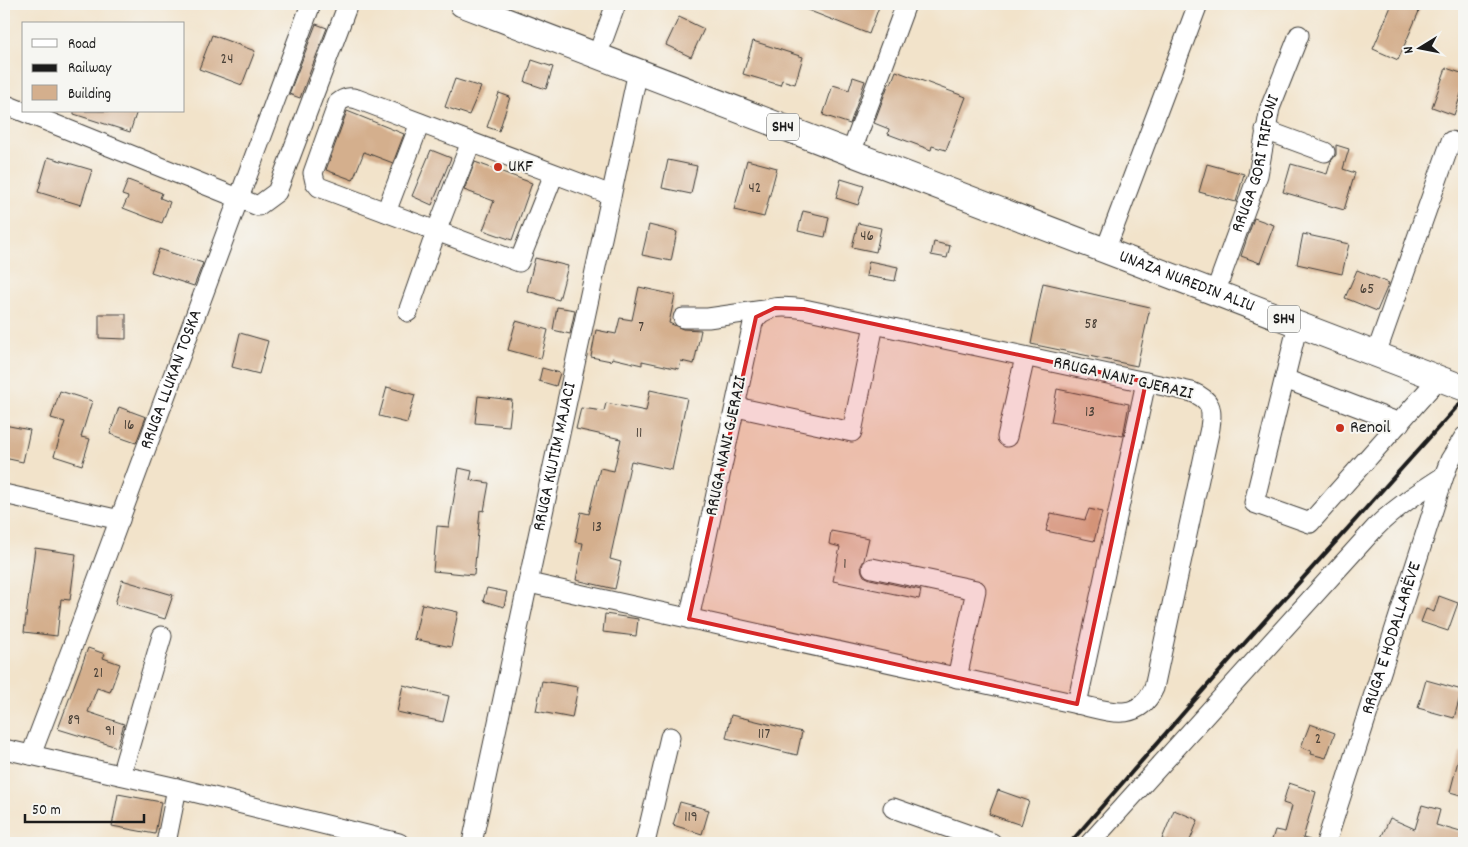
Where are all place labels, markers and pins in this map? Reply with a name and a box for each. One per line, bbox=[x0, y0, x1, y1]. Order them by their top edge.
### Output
place label: UKF bbox=[508, 155, 533, 180]
marker: UKF bbox=[492, 161, 504, 173]
place label: Renoil bbox=[1350, 416, 1391, 441]
marker: Renoil bbox=[1334, 422, 1346, 434]

